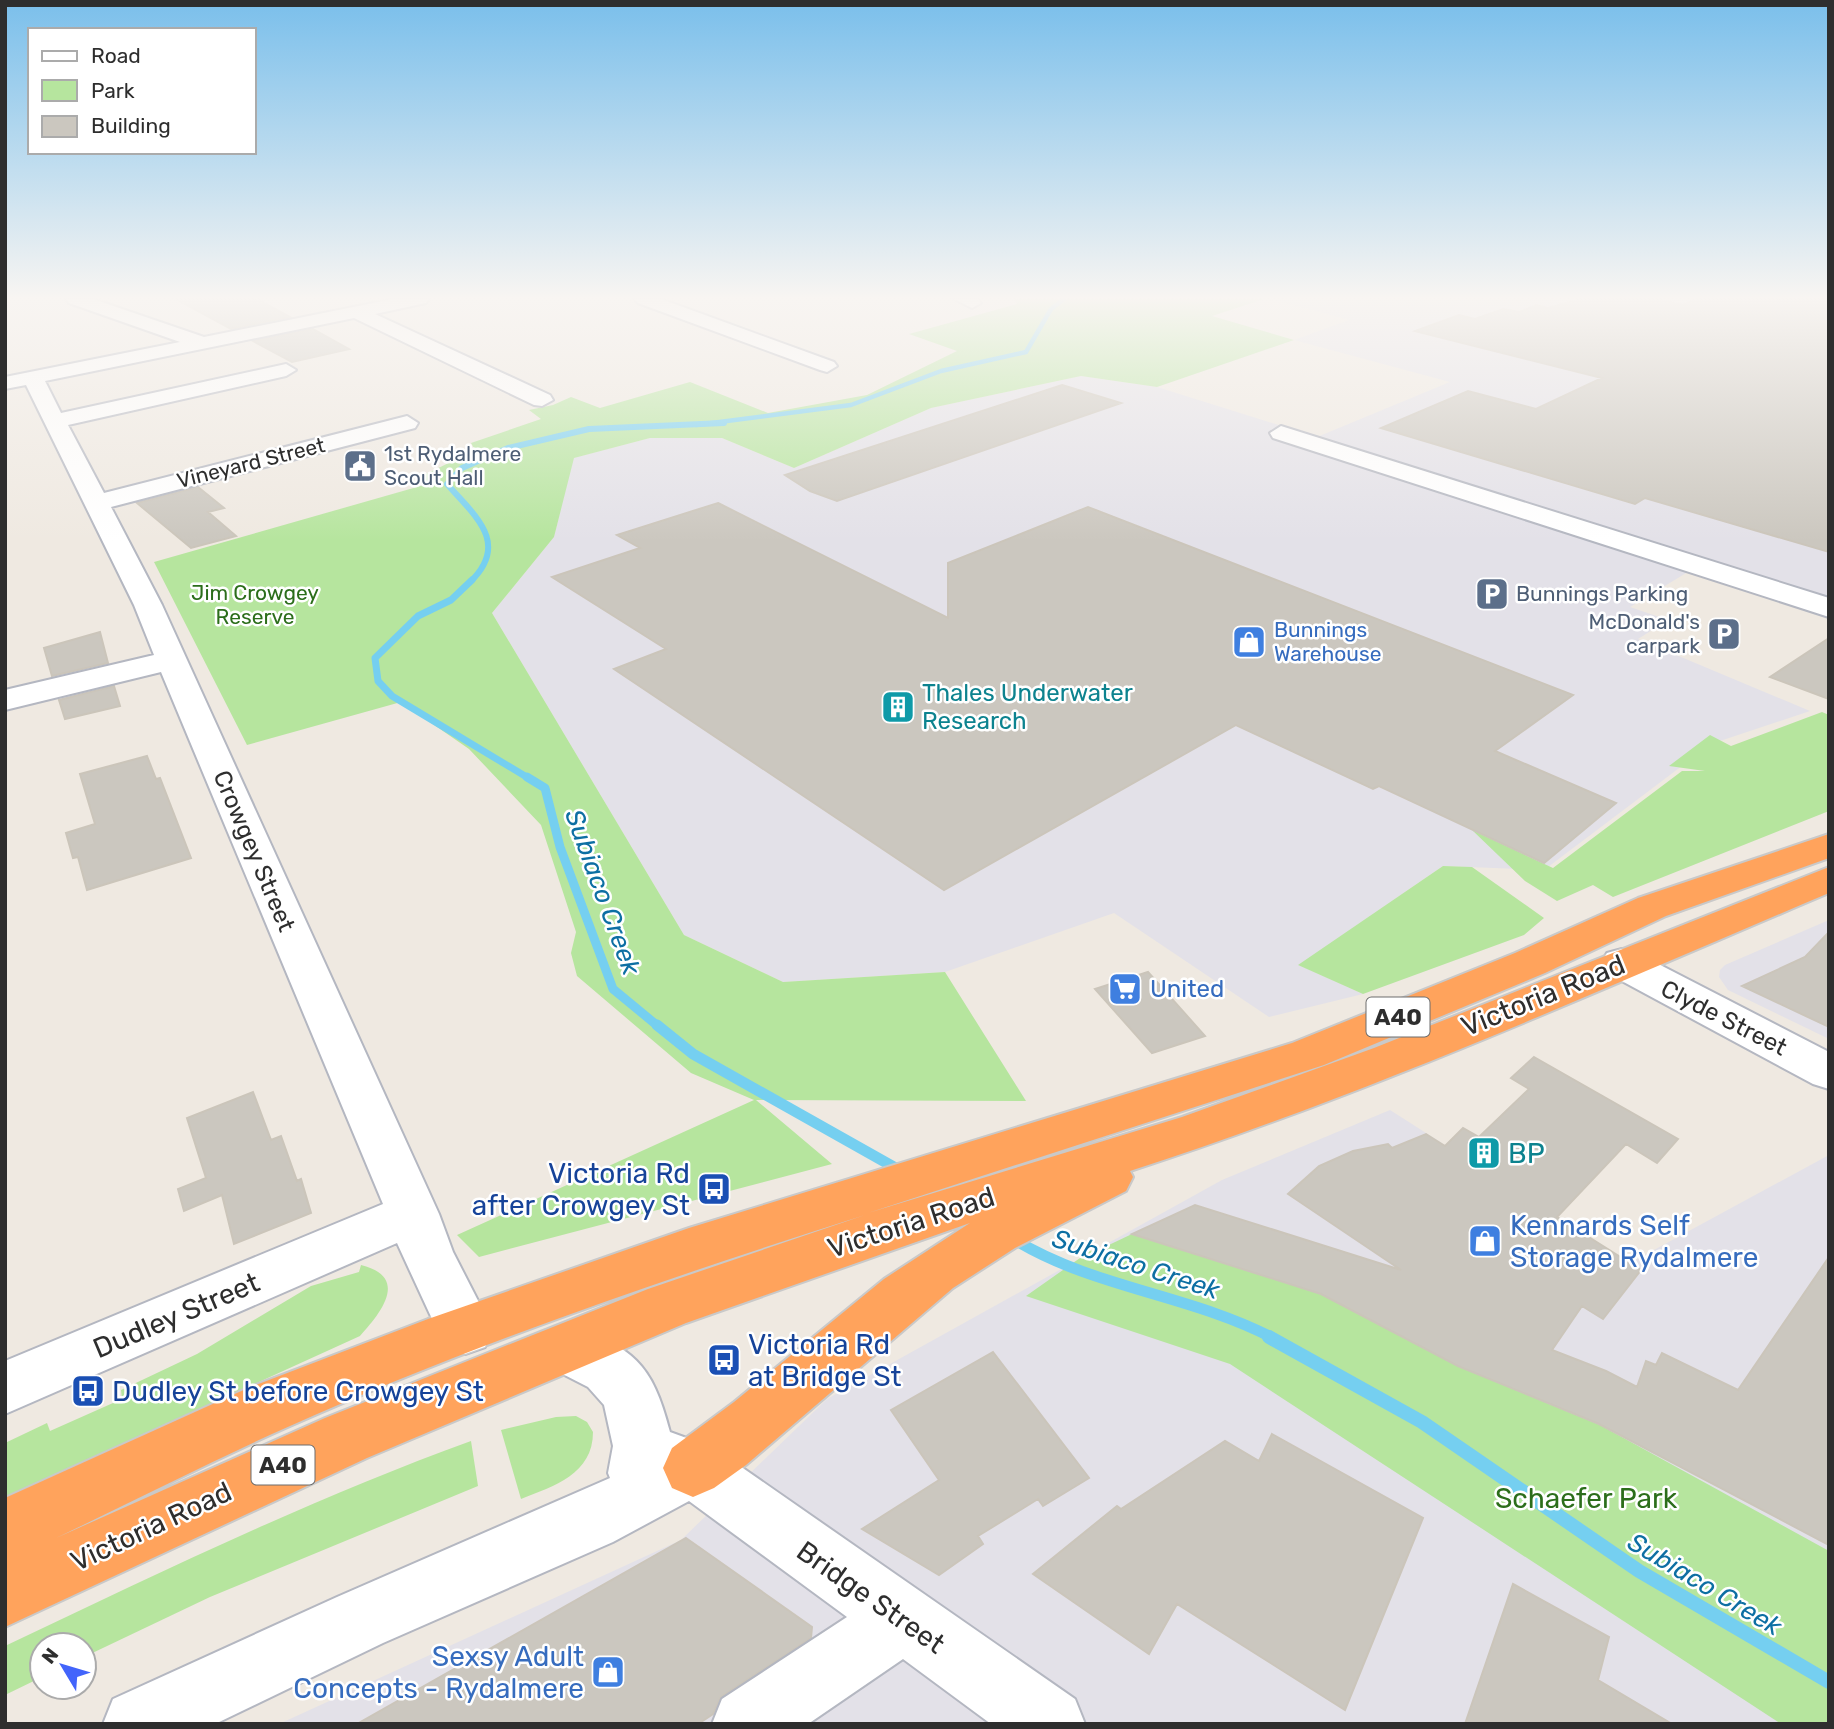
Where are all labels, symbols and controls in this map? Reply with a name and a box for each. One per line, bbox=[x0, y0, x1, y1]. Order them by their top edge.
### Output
legend bbox=[28, 28, 256, 154]
text: Road bbox=[91, 43, 141, 68]
text: Park bbox=[91, 78, 135, 103]
text: Building bbox=[91, 113, 171, 138]
street label: Vineyard Street bbox=[174, 432, 328, 493]
place label: 1st Rydalmere Scout Hall bbox=[384, 441, 521, 490]
public building icon: 1st Rydalmere Scout Hall bbox=[341, 447, 379, 485]
parking icon: Bunnings Parking bbox=[1473, 575, 1511, 613]
park label: Jim Crowgey Reserve bbox=[191, 580, 319, 629]
place label: Bunnings Parking bbox=[1516, 581, 1688, 606]
place label: McDonald's carpark bbox=[1588, 609, 1700, 658]
parking icon: McDonald's carpark bbox=[1705, 615, 1743, 653]
place label: Bunnings Warehouse bbox=[1274, 617, 1381, 666]
shop icon: Bunnings Warehouse bbox=[1230, 623, 1268, 661]
place label: Thales Underwater Research bbox=[922, 679, 1133, 735]
building icon: Thales Underwater Research bbox=[879, 688, 917, 726]
street label: Crowgey Street bbox=[207, 766, 301, 936]
water label: Subiaco Creek bbox=[558, 805, 647, 980]
street label: Victoria Road bbox=[1457, 948, 1630, 1043]
supermarket icon: United bbox=[1106, 970, 1144, 1008]
street label: Clyde Street bbox=[1656, 974, 1792, 1062]
place label: United bbox=[1150, 975, 1224, 1003]
road number: A40 bbox=[1366, 998, 1430, 1036]
building icon: BP bbox=[1465, 1134, 1503, 1172]
place label: BP bbox=[1508, 1137, 1545, 1170]
place label: Victoria Rd after Crowgey St bbox=[472, 1157, 690, 1222]
bus stop icon: Victoria Rd after Crowgey St bbox=[695, 1170, 733, 1208]
street label: Victoria Road bbox=[824, 1180, 999, 1265]
place label: Kennards Self Storage Rydalmere bbox=[1510, 1209, 1758, 1274]
shop icon: Kennards Self Storage Rydalmere bbox=[1466, 1222, 1504, 1260]
water label: Subiaco Creek bbox=[1048, 1223, 1224, 1306]
street label: Dudley Street bbox=[88, 1266, 264, 1365]
place label: Victoria Rd at Bridge St bbox=[748, 1328, 902, 1393]
bus stop icon: Victoria Rd at Bridge St bbox=[705, 1341, 743, 1379]
bus stop icon: Dudley St before Crowgey St bbox=[69, 1372, 107, 1410]
place label: Dudley St before Crowgey St bbox=[112, 1375, 484, 1408]
road number: A40 bbox=[252, 1446, 314, 1484]
street label: Victoria Road bbox=[66, 1475, 237, 1578]
park label: Schaefer Park bbox=[1495, 1482, 1678, 1515]
water label: Subiaco Creek bbox=[1622, 1526, 1788, 1643]
street label: Bridge Street bbox=[790, 1534, 951, 1661]
north arrow bbox=[28, 1631, 98, 1701]
place label: Sexsy Adult Concepts - Rydalmere bbox=[293, 1640, 584, 1705]
text: N bbox=[37, 1643, 63, 1668]
shop icon: Sexsy Adult Concepts - Rydalmere bbox=[589, 1653, 627, 1691]

